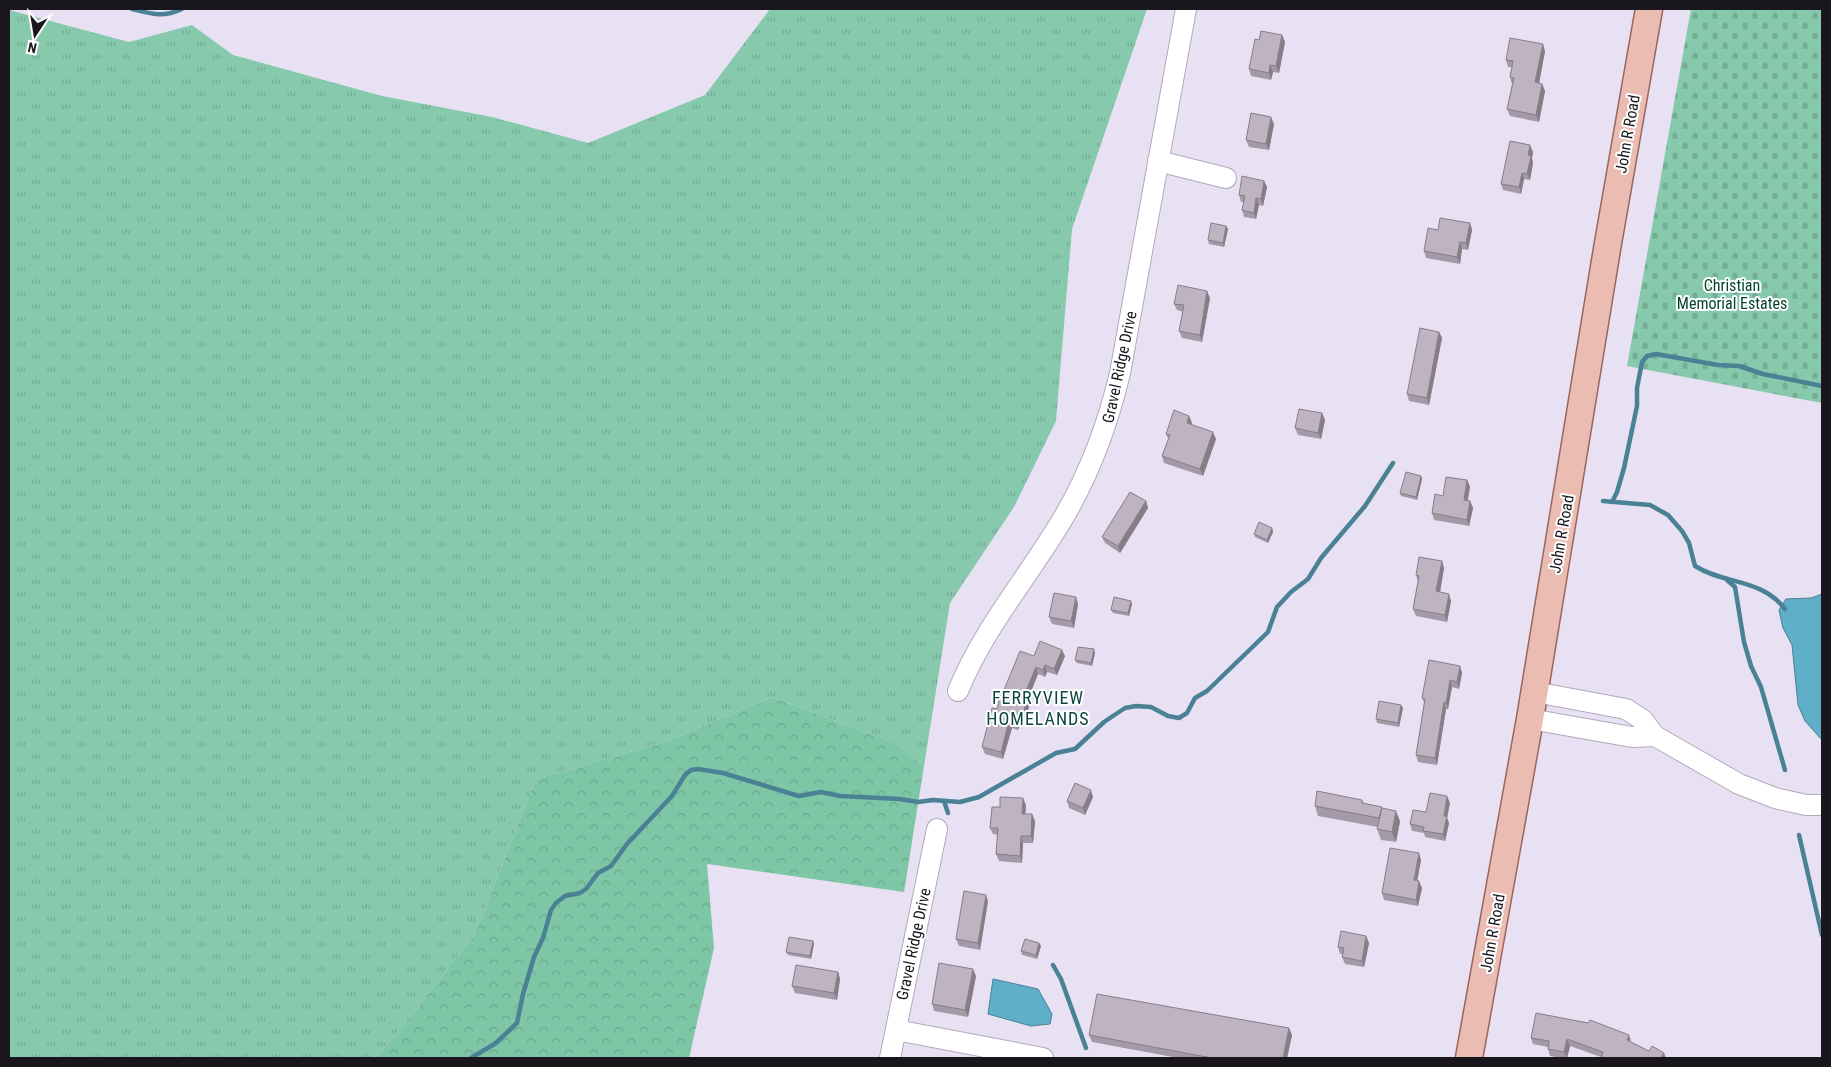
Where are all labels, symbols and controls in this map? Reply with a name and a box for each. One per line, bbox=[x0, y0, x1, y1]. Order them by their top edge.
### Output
north arrow bbox=[10, 10, 60, 60]
text: N bbox=[26, 39, 38, 56]
street label: John R Road bbox=[1611, 93, 1644, 175]
park label: Christian Memorial Estates bbox=[1677, 276, 1787, 313]
street label: Gravel Ridge Drive bbox=[1098, 309, 1141, 425]
street label: John R Road bbox=[1545, 493, 1578, 575]
district label: FERRYVIEW HOMELANDS bbox=[986, 687, 1090, 729]
street label: Gravel Ridge Drive bbox=[892, 886, 935, 1002]
street label: John R Road bbox=[1476, 892, 1509, 974]

